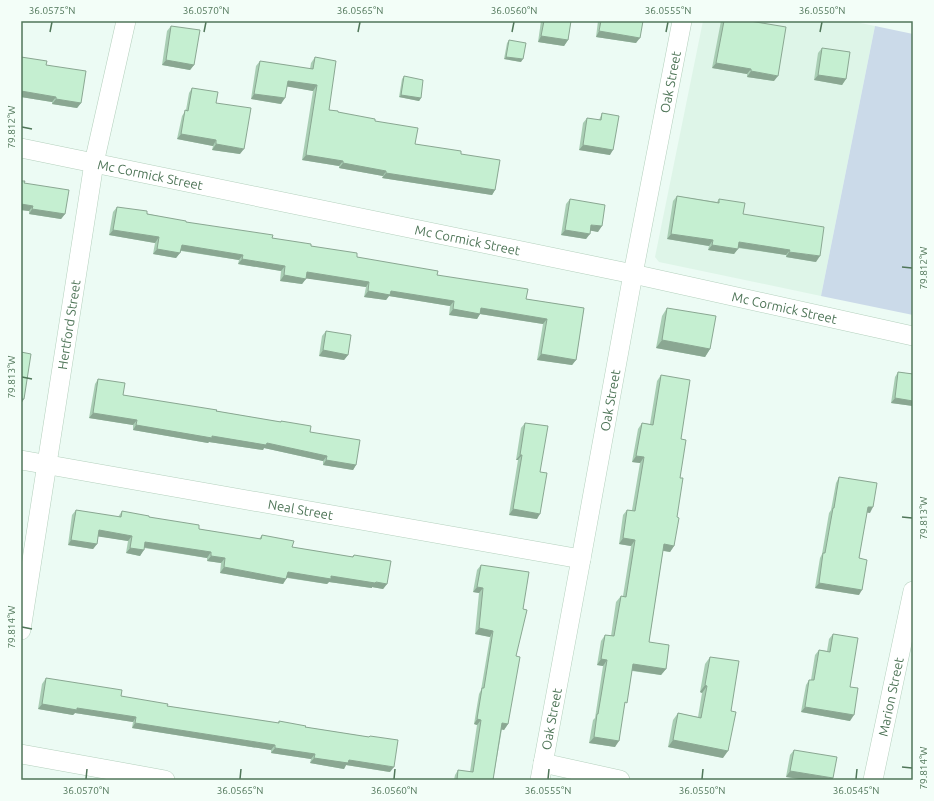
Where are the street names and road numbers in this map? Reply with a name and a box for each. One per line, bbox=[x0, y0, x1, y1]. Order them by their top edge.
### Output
street label: Oak Street bbox=[657, 50, 683, 114]
street label: Mc Cormick Street bbox=[96, 157, 204, 192]
street label: Mc Cormick Street bbox=[414, 222, 522, 258]
street label: Hertford Street bbox=[55, 279, 83, 371]
street label: Mc Cormick Street bbox=[731, 289, 838, 326]
street label: Oak Street bbox=[597, 368, 622, 432]
street label: Neal Street bbox=[267, 497, 334, 522]
street label: Marion Street bbox=[875, 656, 906, 738]
street label: Oak Street bbox=[539, 687, 564, 751]

